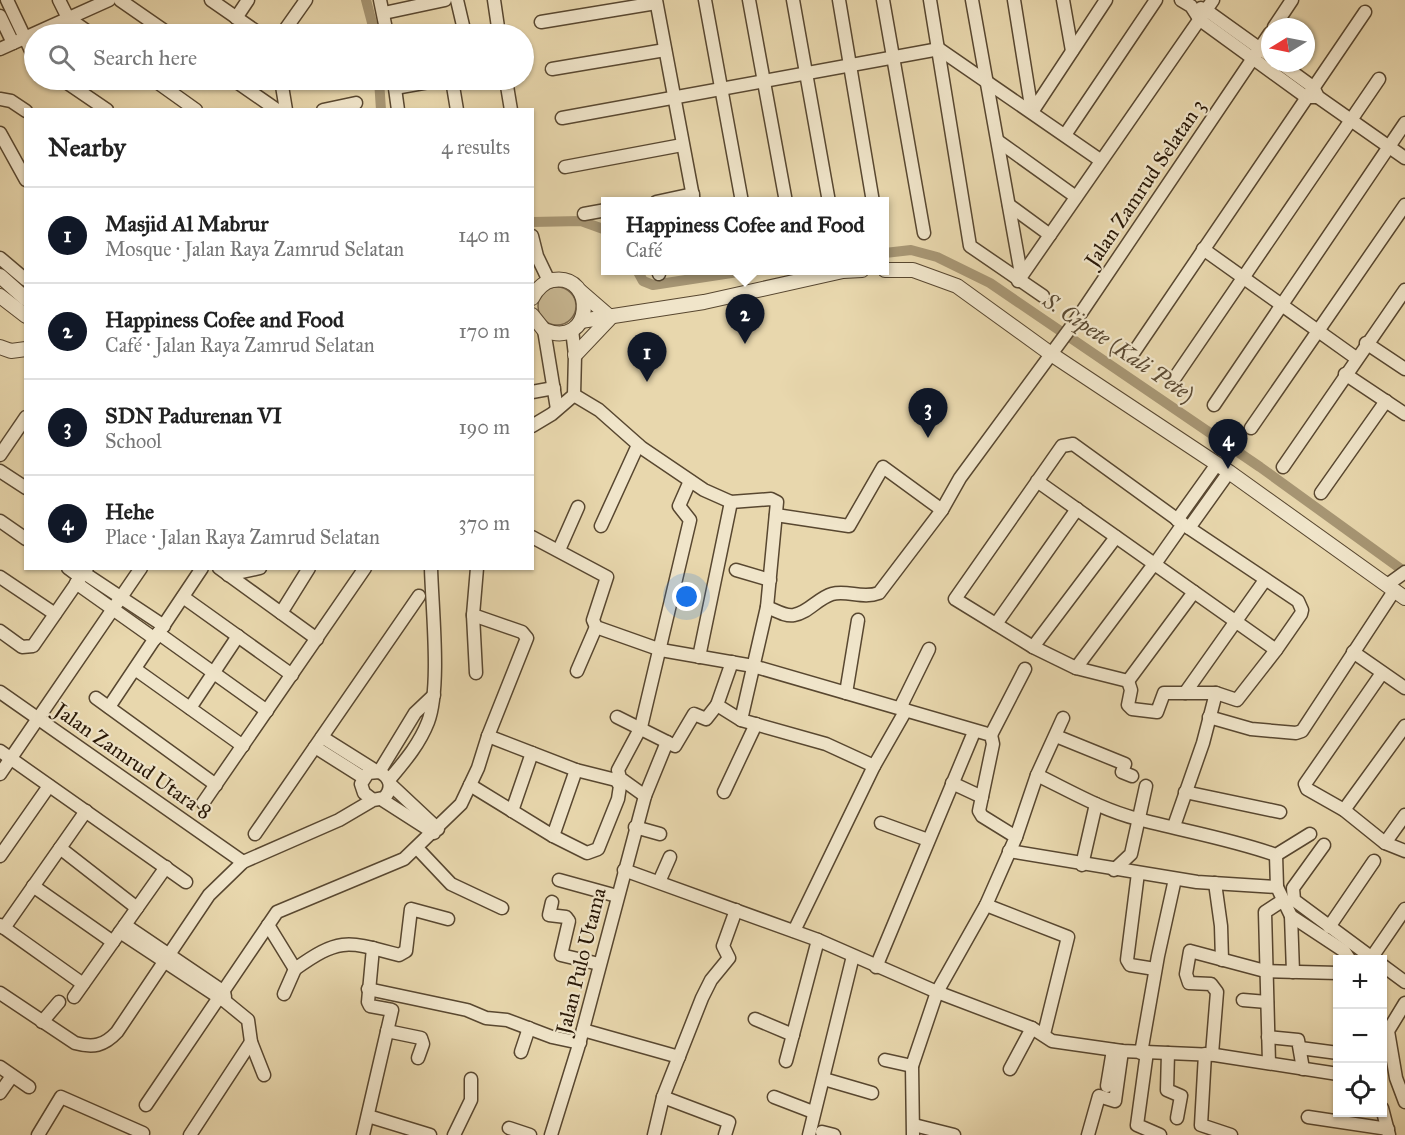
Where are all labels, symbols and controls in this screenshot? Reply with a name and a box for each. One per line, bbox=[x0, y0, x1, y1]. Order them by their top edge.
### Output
north arrow bbox=[1261, 18, 1315, 72]
search box bbox=[24, 24, 534, 90]
icon: search bbox=[45, 41, 78, 74]
text: Search here bbox=[93, 44, 197, 71]
street label: Jalan Zamrud Selatan 3 bbox=[1078, 94, 1211, 274]
text: Nearby bbox=[48, 131, 126, 163]
text: 4 results bbox=[441, 135, 510, 159]
popup bbox=[601, 197, 889, 275]
text: Masjid Al Mabrur bbox=[105, 210, 269, 237]
text: Happiness Cofee and Food bbox=[625, 211, 865, 238]
text: 1 bbox=[64, 223, 71, 247]
text: 140 m bbox=[458, 223, 510, 247]
text: Mosque · Jalan Raya Zamrud Selatan bbox=[105, 237, 404, 261]
text: Café bbox=[625, 238, 662, 262]
water label: S. Cipete (Kali Pete) bbox=[1037, 286, 1199, 408]
pin: 2 bbox=[726, 294, 764, 344]
text: Happiness Cofee and Food bbox=[105, 306, 344, 333]
text: 2 bbox=[63, 319, 72, 343]
text: 170 m bbox=[459, 319, 510, 343]
pin: 1 bbox=[628, 332, 666, 382]
text: Café · Jalan Raya Zamrud Selatan bbox=[105, 333, 375, 357]
pin: 3 bbox=[908, 388, 948, 438]
text: SDN Padurenan VI bbox=[105, 402, 282, 429]
text: 3 bbox=[64, 415, 72, 439]
text: 190 m bbox=[459, 415, 510, 439]
pin: 4 bbox=[1208, 420, 1248, 469]
text: School bbox=[105, 429, 162, 453]
text: Hehe bbox=[105, 498, 154, 525]
text: 4 bbox=[62, 511, 73, 535]
text: 370 m bbox=[459, 511, 510, 535]
text: Place · Jalan Raya Zamrud Selatan bbox=[105, 525, 380, 549]
your location bbox=[672, 582, 701, 611]
street label: Jalan Zamrud Utara 8 bbox=[48, 696, 217, 825]
street label: Jalan Pulo Utama bbox=[550, 885, 612, 1039]
map controls bbox=[1333, 955, 1387, 1117]
button: + bbox=[1333, 955, 1387, 1009]
button: − bbox=[1333, 1009, 1387, 1063]
button: locate bbox=[1333, 1063, 1387, 1117]

